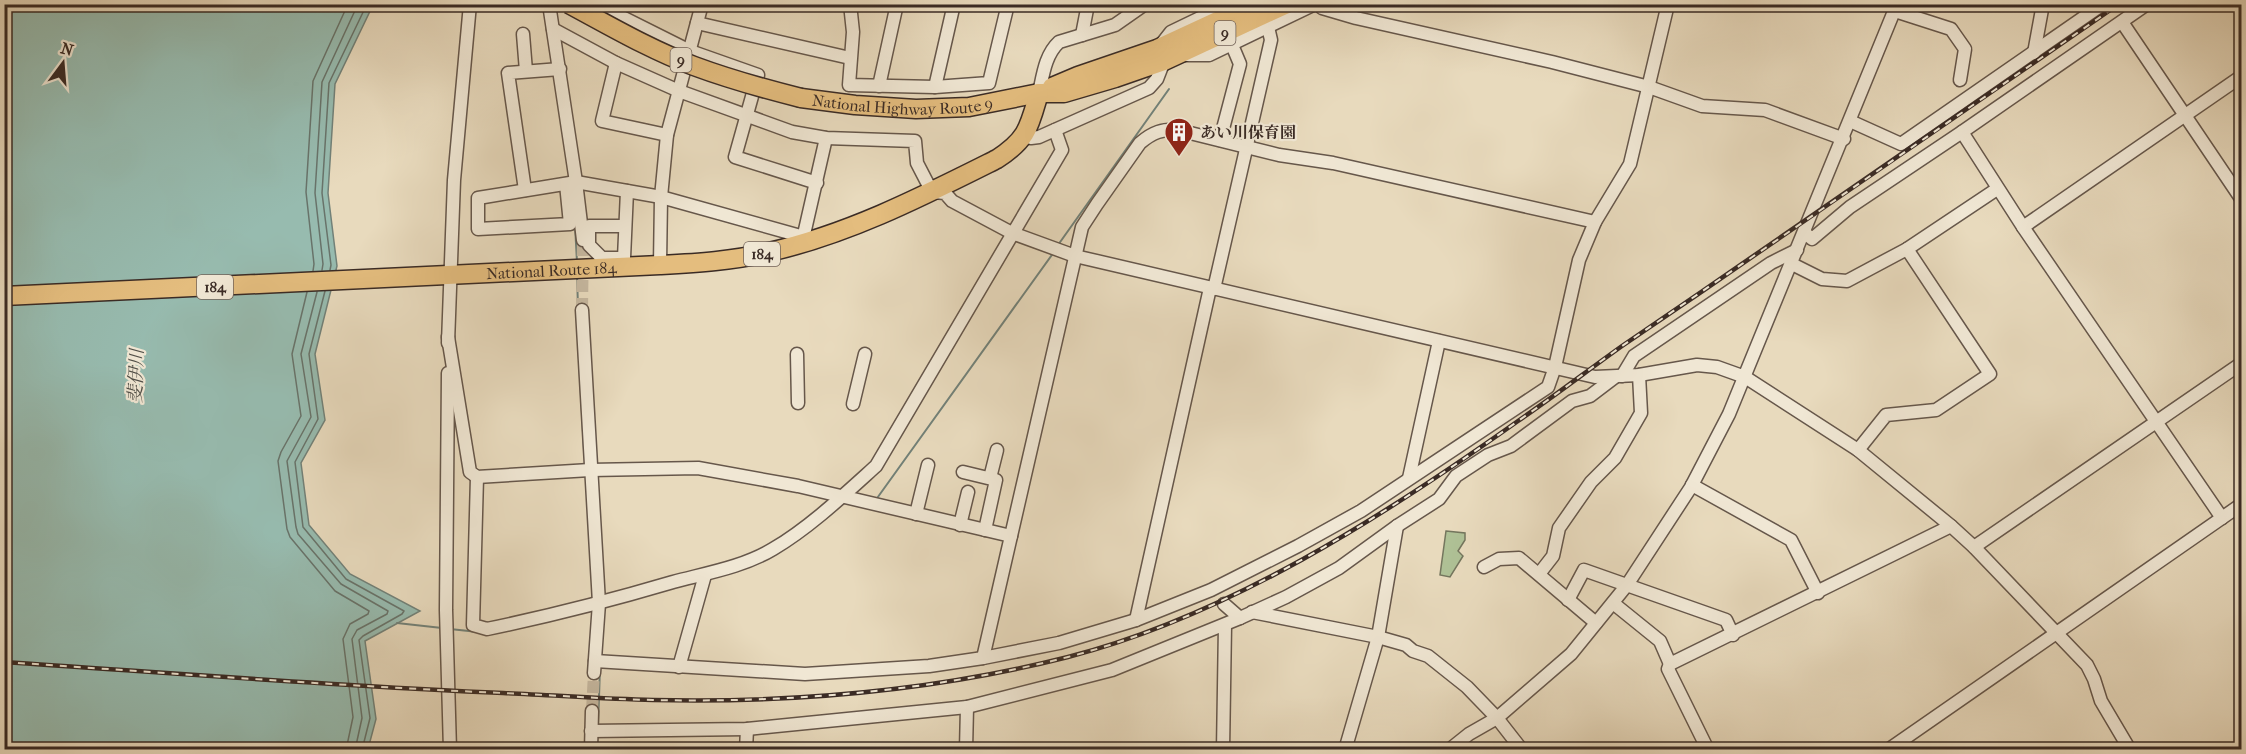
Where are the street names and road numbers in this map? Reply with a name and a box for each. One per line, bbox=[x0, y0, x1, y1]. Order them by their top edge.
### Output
road number: 9 bbox=[1214, 21, 1236, 45]
road number: 9 bbox=[670, 48, 692, 72]
street label: National Highway Route 9 bbox=[811, 91, 995, 119]
road number: 184 bbox=[744, 242, 780, 266]
street label: National Route 184 bbox=[486, 258, 618, 283]
road number: 184 bbox=[197, 275, 233, 299]

